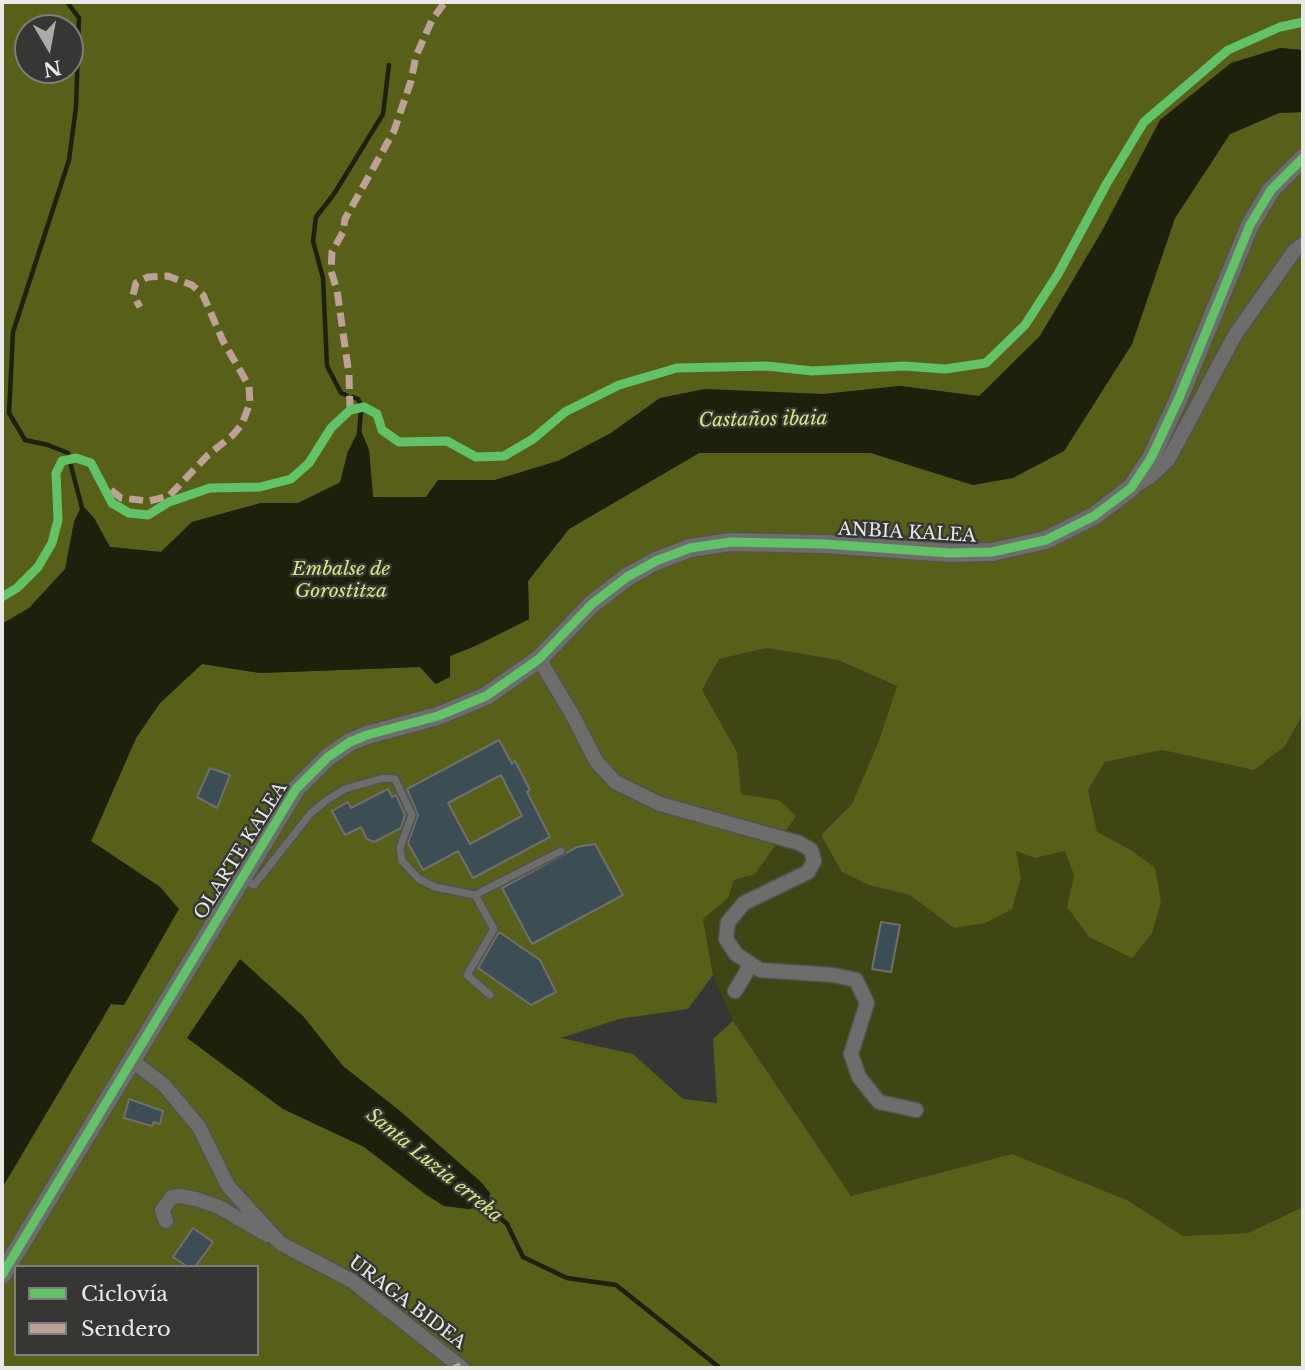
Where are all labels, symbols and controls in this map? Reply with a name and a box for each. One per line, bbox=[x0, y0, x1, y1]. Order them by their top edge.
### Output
north arrow bbox=[14, 14, 84, 84]
text: N bbox=[42, 55, 63, 81]
water label: Castaños ibaia bbox=[698, 407, 828, 433]
street label: ANBIA KALEA bbox=[837, 519, 977, 547]
water label: Embalse de Gorostitza bbox=[292, 559, 390, 603]
street label: OLARTE KALEA bbox=[190, 778, 292, 924]
water label: Santa Luzia erreka bbox=[361, 1104, 507, 1228]
street label: URAGA BIDEA bbox=[344, 1252, 470, 1354]
legend bbox=[14, 1265, 259, 1356]
text: Ciclovía bbox=[81, 1281, 168, 1307]
text: Sendero bbox=[81, 1316, 171, 1342]

